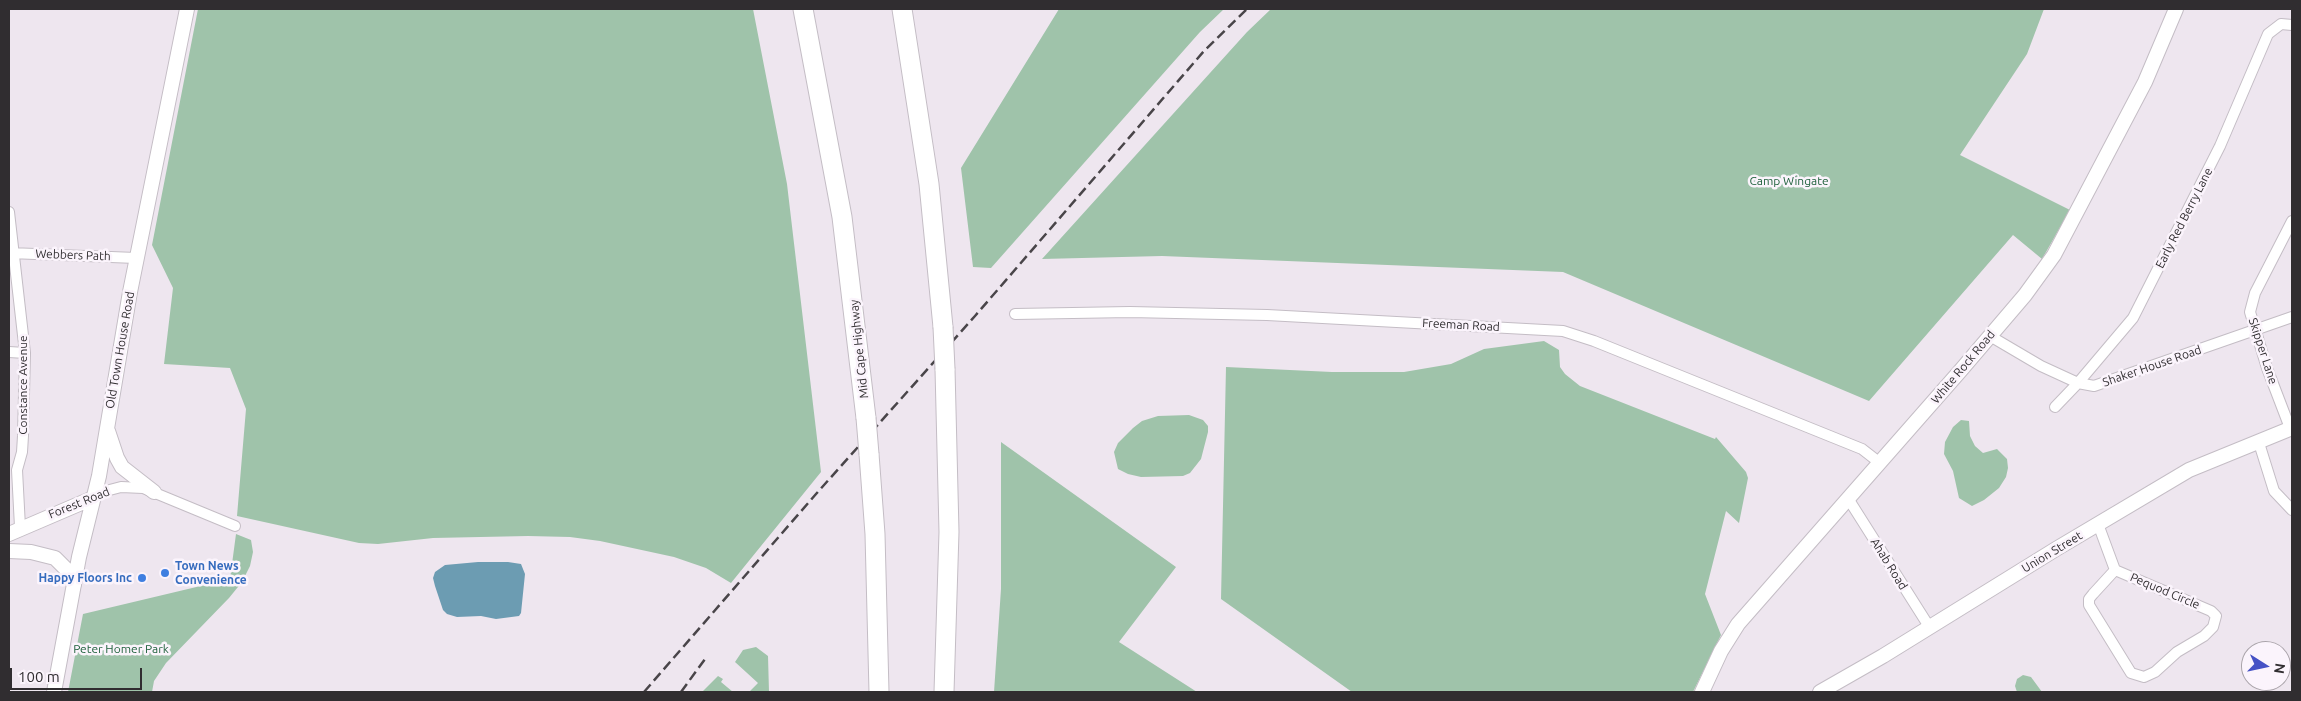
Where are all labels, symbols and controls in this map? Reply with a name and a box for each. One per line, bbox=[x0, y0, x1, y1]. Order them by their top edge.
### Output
street label: Early Red Berry Lane bbox=[2152, 165, 2216, 271]
park label: Camp Wingate bbox=[1749, 174, 1829, 188]
street label: Webbers Path bbox=[35, 246, 111, 264]
street label: Old Town House Road bbox=[103, 290, 137, 410]
street label: Mid Cape Highway bbox=[847, 299, 871, 399]
street label: Freeman Road bbox=[1422, 316, 1500, 334]
street label: Skipper Lane bbox=[2245, 316, 2281, 386]
street label: White Rock Road bbox=[1928, 327, 1998, 407]
street label: Constance Avenue bbox=[16, 335, 30, 435]
street label: Shaker House Road bbox=[2101, 342, 2203, 390]
street label: Forest Road bbox=[46, 484, 112, 522]
street label: Union Street bbox=[2019, 528, 2085, 576]
street label: Ahab Road bbox=[1867, 535, 1911, 593]
place label: Town News Convenience bbox=[175, 559, 247, 587]
marker: Town News Convenience bbox=[159, 567, 171, 579]
street label: Pequod Circle bbox=[2128, 570, 2202, 612]
place label: Happy Floors Inc bbox=[39, 571, 132, 585]
marker: Happy Floors Inc bbox=[136, 572, 148, 584]
north arrow bbox=[2241, 641, 2291, 691]
park label: Peter Homer Park bbox=[73, 642, 169, 656]
scale bar bbox=[12, 658, 145, 690]
text: N bbox=[2271, 662, 2289, 675]
text: 100 m bbox=[18, 668, 60, 685]

